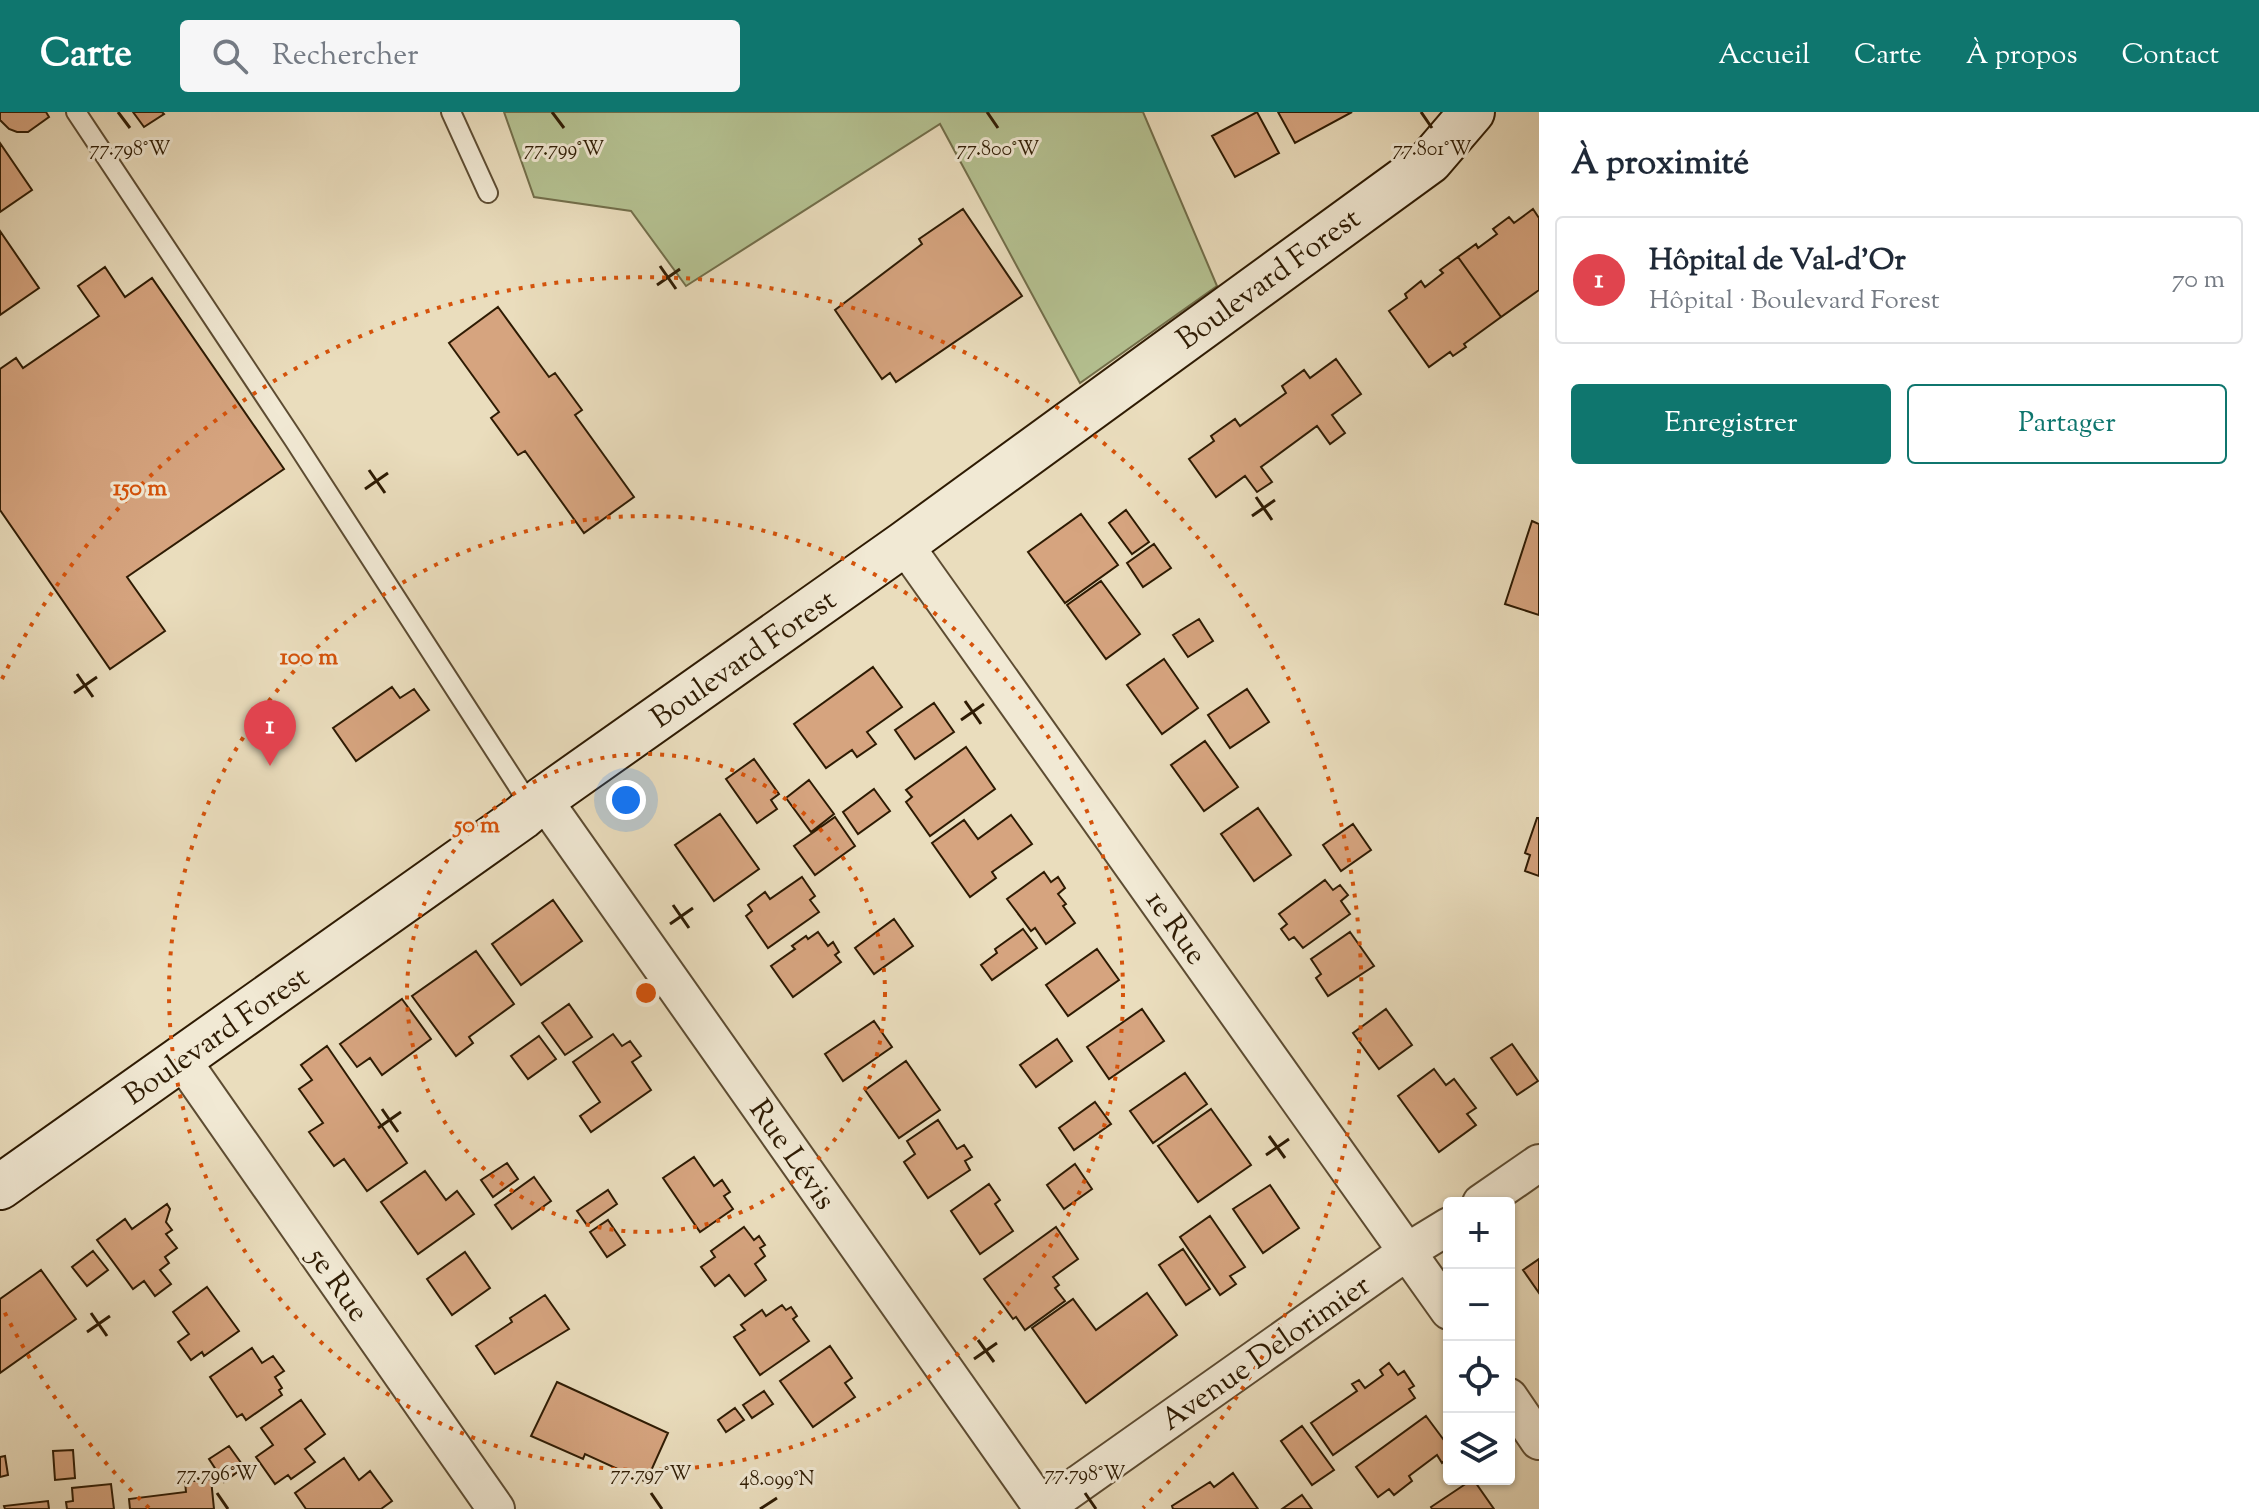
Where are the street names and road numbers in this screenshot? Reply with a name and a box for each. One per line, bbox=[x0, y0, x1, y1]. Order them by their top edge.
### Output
street label: Boulevard Forest bbox=[1169, 199, 1370, 361]
street label: Boulevard Forest bbox=[643, 580, 846, 740]
street label: 1e Rue bbox=[1134, 882, 1216, 974]
street label: Boulevard Forest bbox=[116, 957, 319, 1117]
street label: Rue Lévis bbox=[737, 1092, 845, 1219]
street label: 5e Rue bbox=[295, 1238, 378, 1332]
street label: Avenue Delorimier bbox=[1153, 1266, 1380, 1442]

